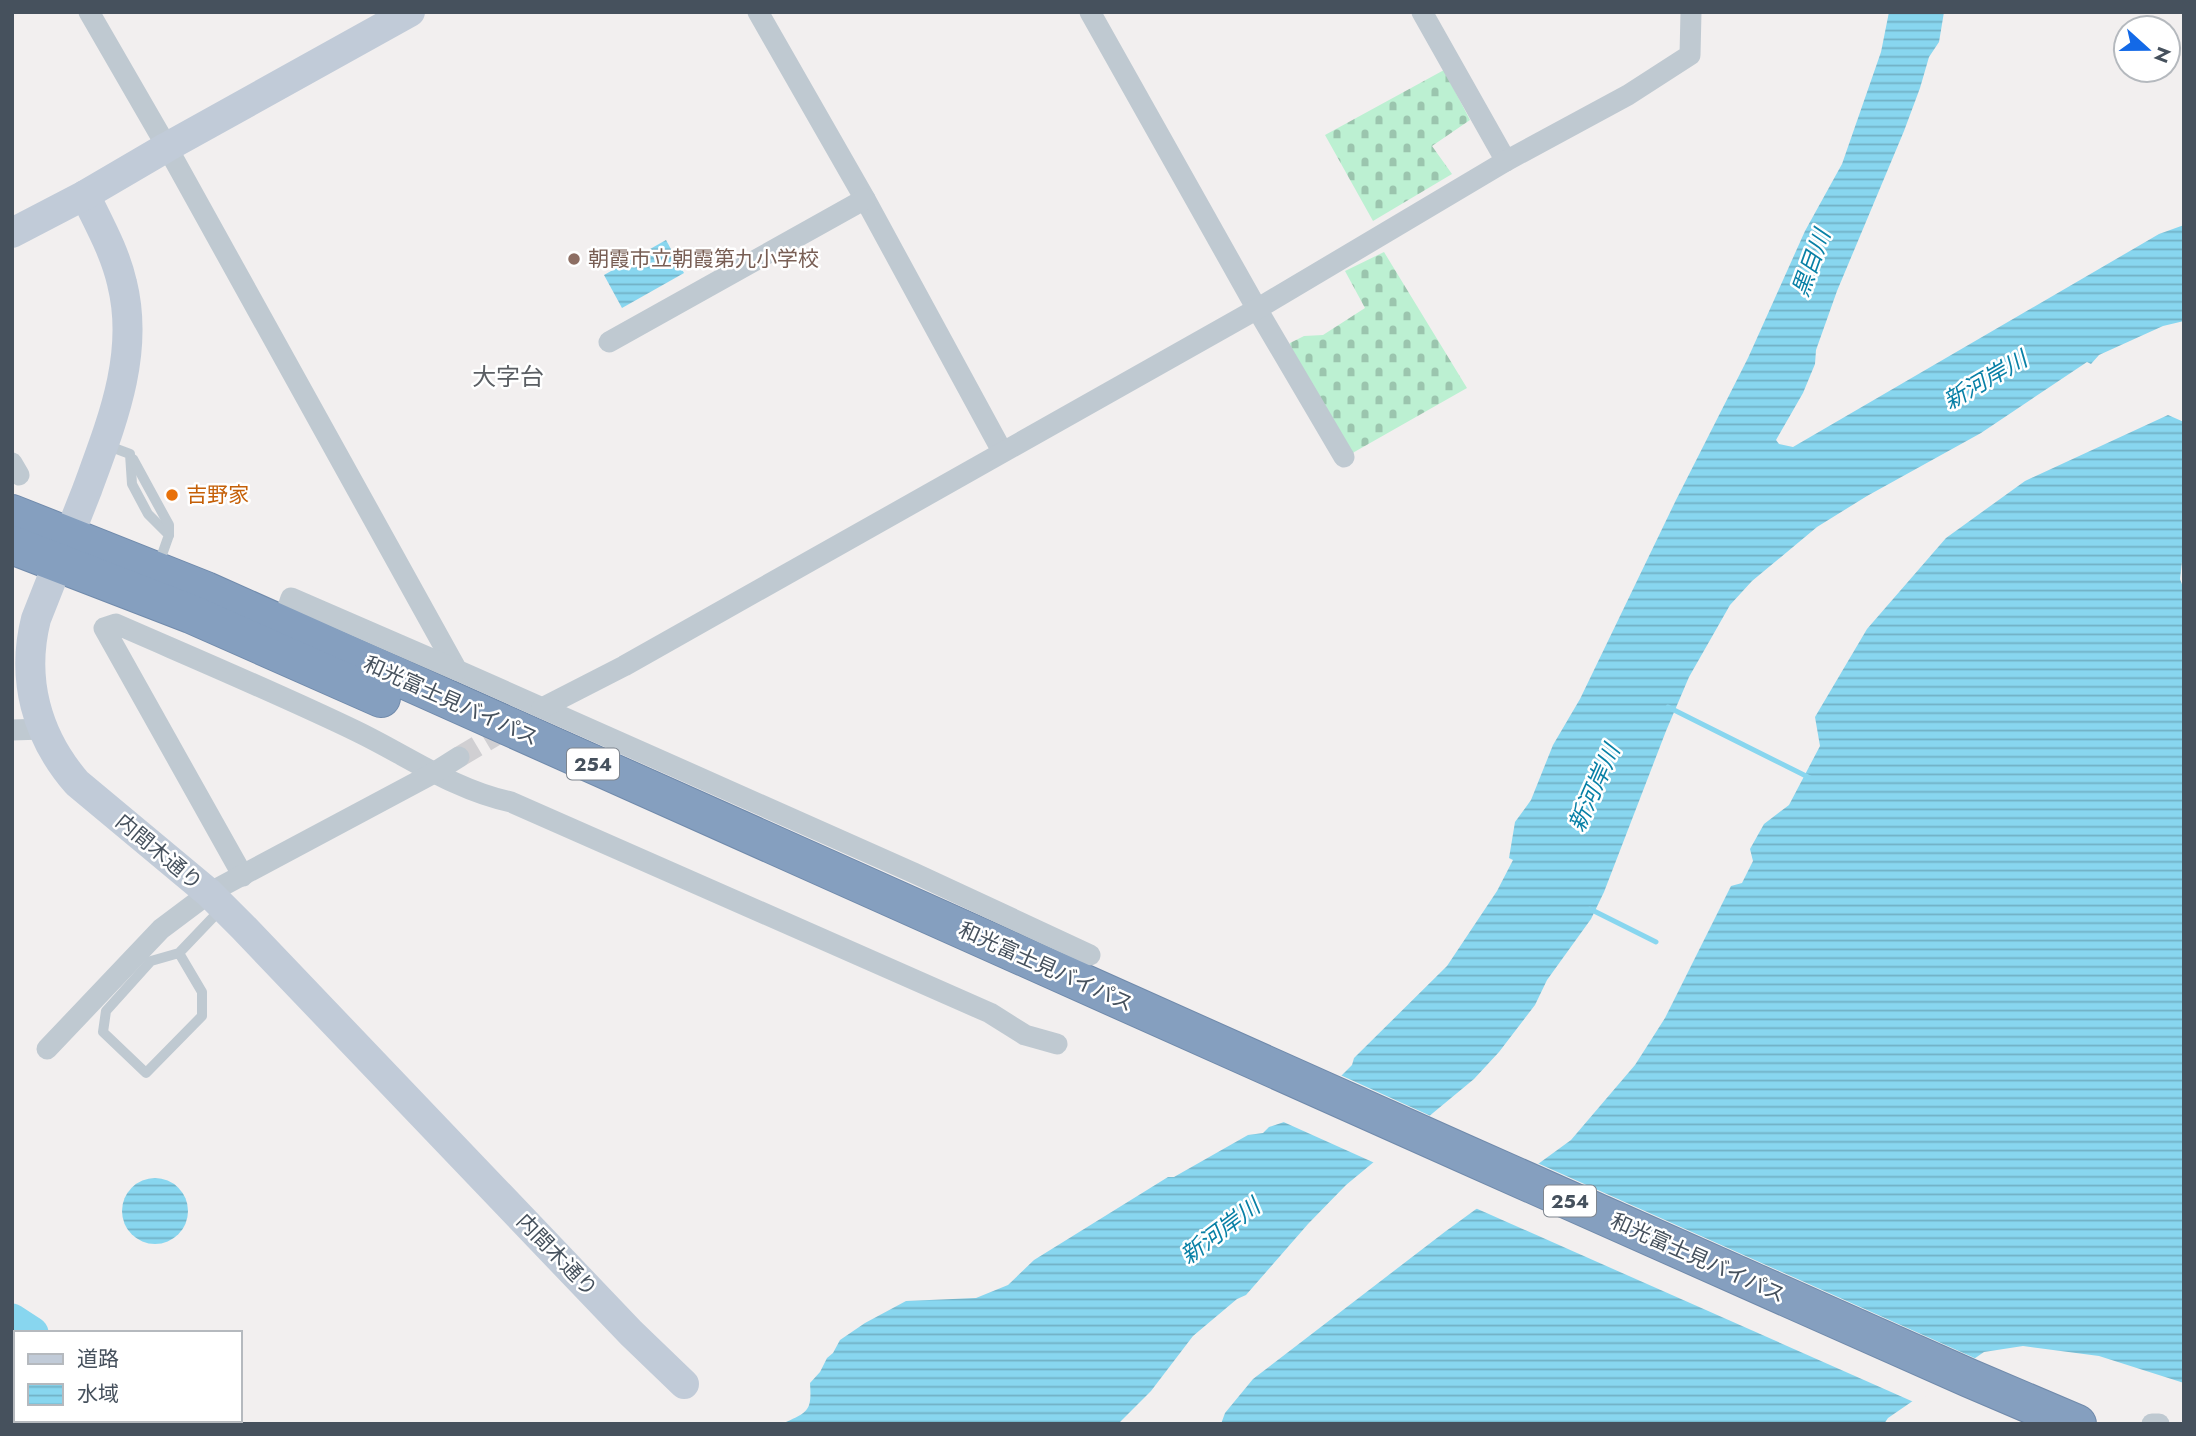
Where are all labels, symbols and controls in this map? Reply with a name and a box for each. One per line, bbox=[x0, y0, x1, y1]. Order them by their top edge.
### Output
north arrow bbox=[2112, 14, 2182, 84]
text: N bbox=[2147, 43, 2178, 67]
water label: 黒目川 bbox=[1783, 222, 1840, 301]
place label: 朝霞市立朝霞第九小学校 bbox=[588, 244, 819, 274]
marker: 朝霞市立朝霞第九小学校 bbox=[566, 251, 582, 267]
water label: 新河岸川 bbox=[1937, 341, 2036, 418]
district label: 大字台 bbox=[472, 359, 544, 394]
place label: 吉野家 bbox=[186, 480, 249, 510]
marker: 吉野家 bbox=[164, 487, 180, 503]
street label: 和光富士見バイパス bbox=[359, 649, 543, 753]
water label: 新河岸川 bbox=[1560, 736, 1629, 837]
road number: 254 bbox=[567, 748, 619, 779]
street label: 内間木通り bbox=[109, 807, 209, 897]
street label: 和光富士見バイパス bbox=[954, 915, 1138, 1019]
road number: 254 bbox=[1544, 1186, 1596, 1217]
water label: 新河岸川 bbox=[1173, 1188, 1269, 1272]
street label: 和光富士見バイパス bbox=[1606, 1206, 1790, 1310]
street label: 内間木通り bbox=[510, 1207, 604, 1303]
legend bbox=[14, 1331, 242, 1422]
text: 道路 bbox=[77, 1344, 119, 1374]
text: 水域 bbox=[77, 1379, 119, 1409]

